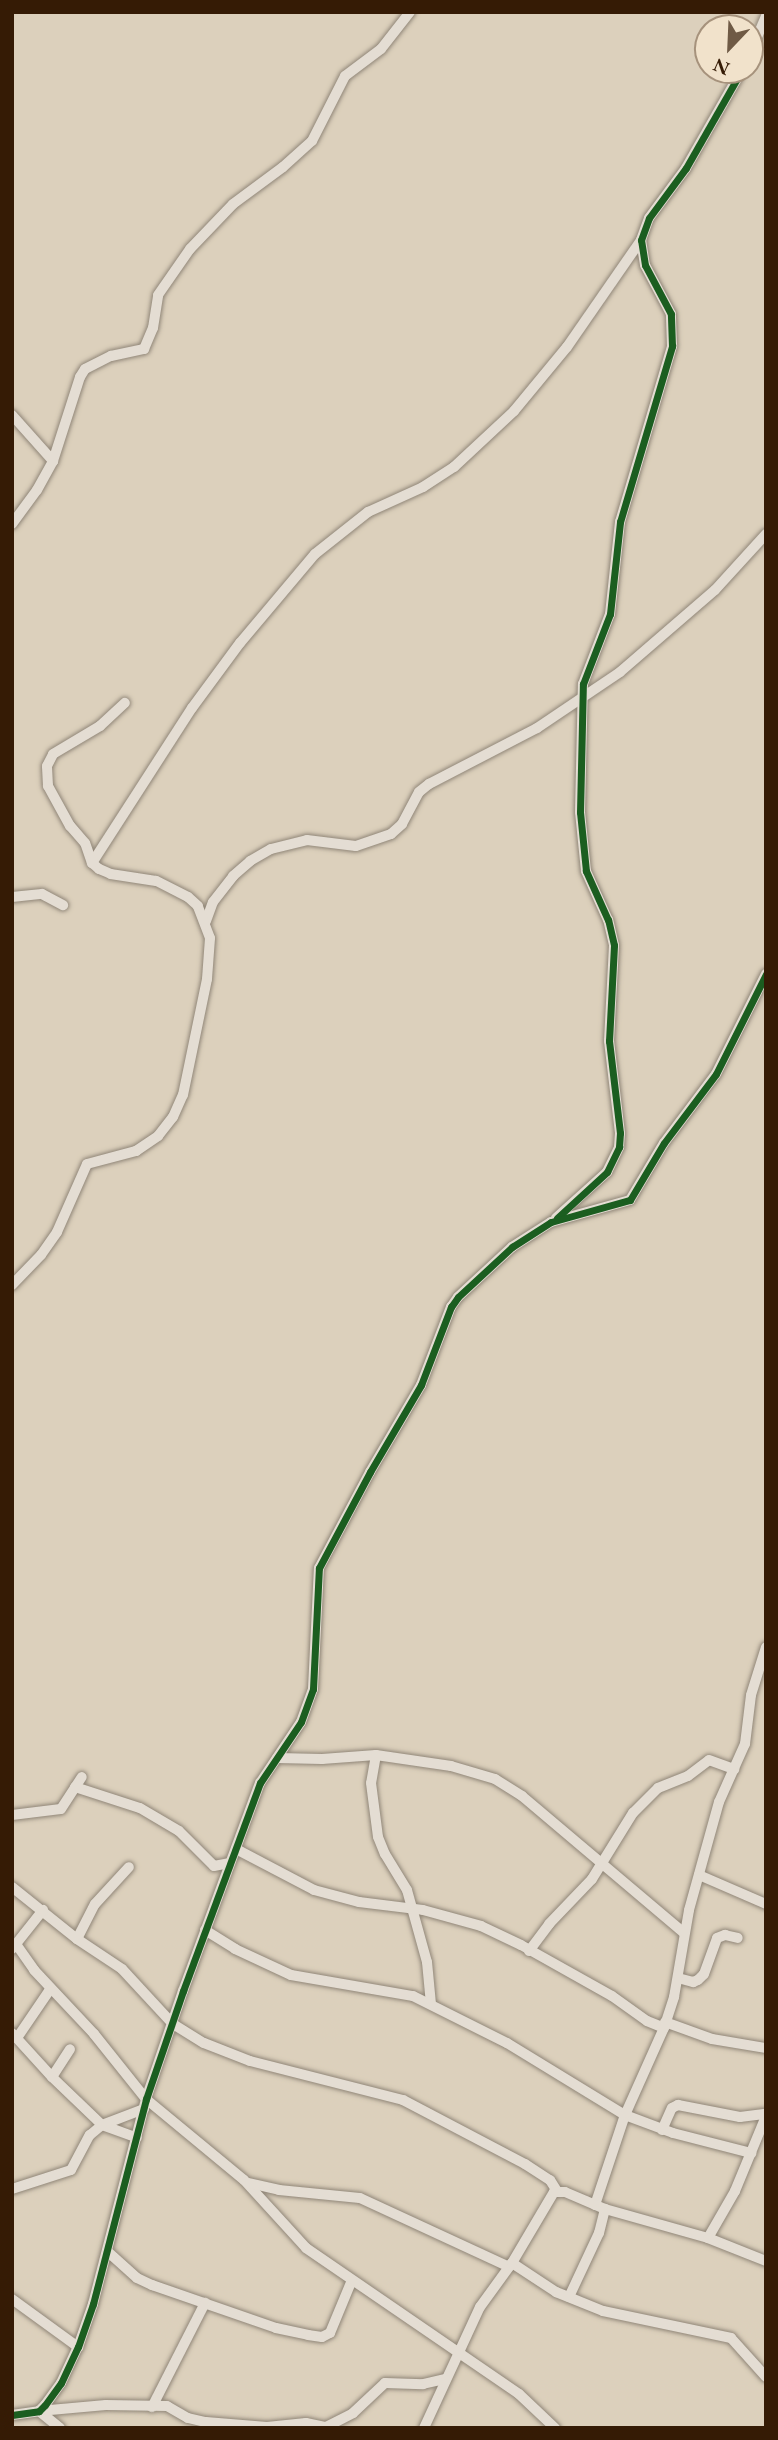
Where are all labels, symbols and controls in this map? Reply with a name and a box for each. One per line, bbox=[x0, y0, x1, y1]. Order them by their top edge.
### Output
north arrow bbox=[694, 14, 764, 84]
text: N bbox=[709, 52, 733, 81]

